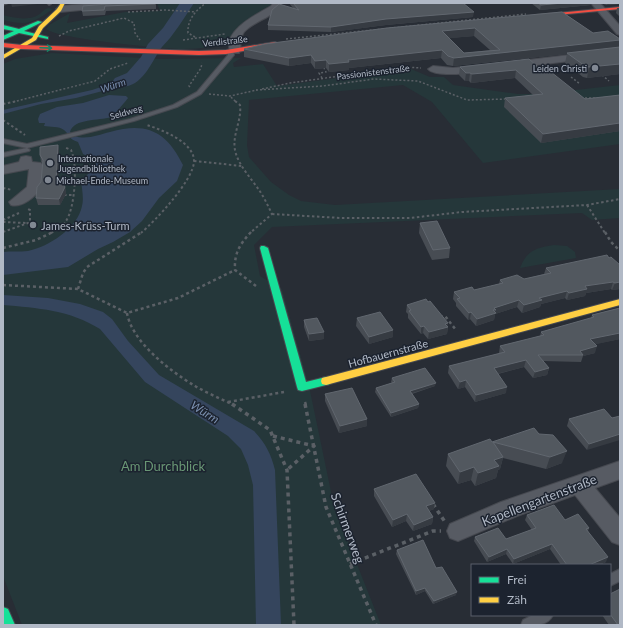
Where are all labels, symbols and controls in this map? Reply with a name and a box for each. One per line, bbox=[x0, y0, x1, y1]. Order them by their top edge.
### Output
street label: Verdistraße bbox=[202, 33, 248, 49]
one-way arrow bbox=[39, 44, 52, 52]
street label: Passionistenstraße bbox=[336, 62, 410, 82]
place label: Leiden Christi bbox=[533, 63, 587, 74]
marker: Leiden Christi bbox=[590, 63, 600, 73]
water label: Würm bbox=[99, 75, 127, 95]
street label: Seldweg bbox=[109, 102, 144, 122]
place label: Internationale Jugendbibliothek bbox=[58, 153, 126, 174]
marker: Internationale Jugendbibliothek bbox=[45, 158, 55, 168]
marker: Michael-Ende-Museum bbox=[43, 175, 53, 185]
place label: Michael-Ende-Museum bbox=[56, 175, 148, 186]
place label: James-Krüss-Turm bbox=[41, 219, 130, 232]
marker: James-Krüss-Turm bbox=[28, 220, 38, 230]
street label: Hofbauernstraße bbox=[347, 336, 430, 370]
water label: Würm bbox=[188, 397, 222, 427]
park label: Am Durchblick bbox=[121, 458, 205, 474]
street label: Kapellengartenstraße bbox=[479, 471, 599, 529]
street label: Schirmerweg bbox=[328, 490, 368, 566]
legend bbox=[471, 564, 611, 616]
text: Frei bbox=[507, 572, 527, 587]
text: Zäh bbox=[507, 592, 527, 607]

